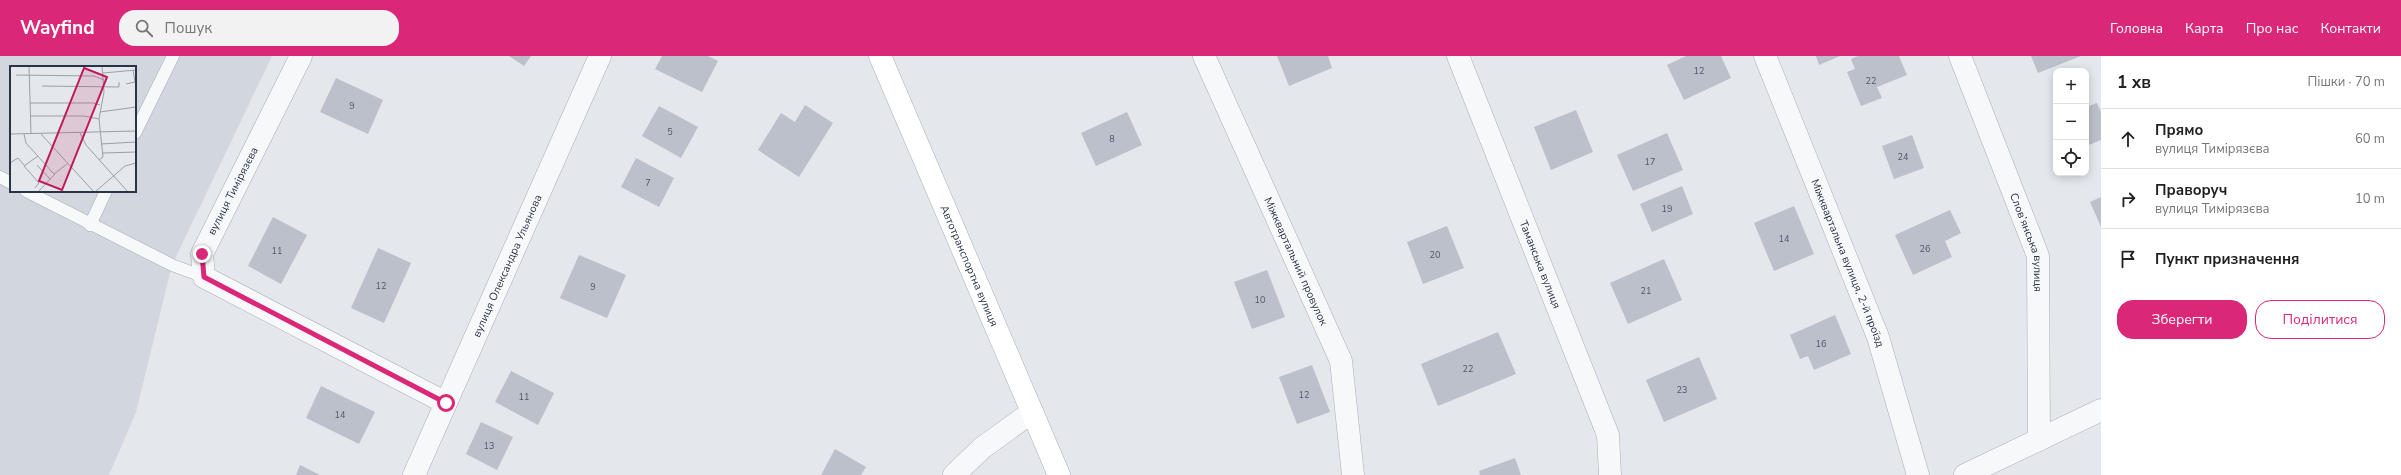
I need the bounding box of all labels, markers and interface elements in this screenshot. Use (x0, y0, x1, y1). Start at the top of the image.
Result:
search box (119, 10, 399, 46)
text: Wayfind (20, 15, 95, 41)
icon: search (133, 17, 155, 39)
text: Пошук (165, 18, 212, 38)
text: Головна (2110, 19, 2163, 38)
text: Карта (2185, 19, 2224, 38)
text: Про нас (2246, 19, 2298, 38)
text: Контакти (2320, 19, 2381, 38)
house number: 12 (1694, 65, 1704, 77)
inset map (10, 66, 136, 192)
map controls (2053, 68, 2089, 176)
button: + (2053, 68, 2089, 104)
text: 1 хв (2117, 71, 2151, 94)
text: Пішки · 70 m (2307, 73, 2385, 91)
house number: 22 (1866, 75, 1876, 87)
house number: 9 (349, 100, 355, 112)
button: − (2053, 104, 2089, 140)
text: Прямо (2155, 120, 2203, 140)
house number: 5 (667, 126, 673, 138)
icon: ahead (2117, 128, 2139, 150)
text: 60 m (2355, 130, 2385, 148)
house number: 8 (1109, 133, 1115, 145)
button: locate (2053, 140, 2089, 176)
text: вулиця Тимірязєва (2155, 140, 2270, 158)
street label: вулиця Тимірязєва (204, 144, 262, 238)
house number: 24 (1898, 151, 1909, 163)
house number: 17 (1645, 156, 1655, 168)
house number: 7 (645, 177, 651, 189)
street label: Міжквартальна вулиця, 2-й проїзд (1808, 177, 1888, 349)
text: Праворуч (2155, 180, 2227, 200)
icon: right (2117, 188, 2139, 210)
text: 10 m (2355, 190, 2385, 208)
street label: Слов’янська вулиця (2007, 191, 2046, 292)
street label: вулиця Олександра Ульянова (469, 192, 545, 339)
street label: Міжквартальний провулок (1261, 195, 1332, 328)
text: вулиця Тимірязєва (2155, 200, 2270, 218)
street label: Автотранспортна вулиця (937, 203, 1002, 329)
house number: 19 (1662, 203, 1672, 215)
street label: Таманська вулиця (1516, 218, 1565, 311)
house number: 14 (1779, 233, 1790, 245)
house number: 26 (1920, 243, 1930, 255)
route end (193, 245, 211, 263)
house number: 11 (272, 245, 282, 257)
icon: arrive (2117, 248, 2139, 270)
house number: 20 (1430, 249, 1440, 261)
text: Пункт призначення (2155, 249, 2300, 269)
house number: 12 (376, 280, 386, 292)
house number: 9 (590, 281, 596, 293)
house number: 21 (1641, 285, 1651, 297)
house number: 10 (1255, 294, 1265, 306)
button: Зберегти (2117, 300, 2247, 339)
button: Поділитися (2255, 300, 2385, 339)
house number: 16 (1816, 338, 1826, 350)
house number: 22 (1463, 363, 1473, 375)
house number: 23 (1677, 384, 1687, 396)
house number: 12 (1299, 389, 1309, 401)
house number: 11 (519, 391, 529, 403)
route start (437, 394, 455, 412)
house number: 14 (335, 409, 346, 421)
house number: 13 (484, 440, 494, 452)

